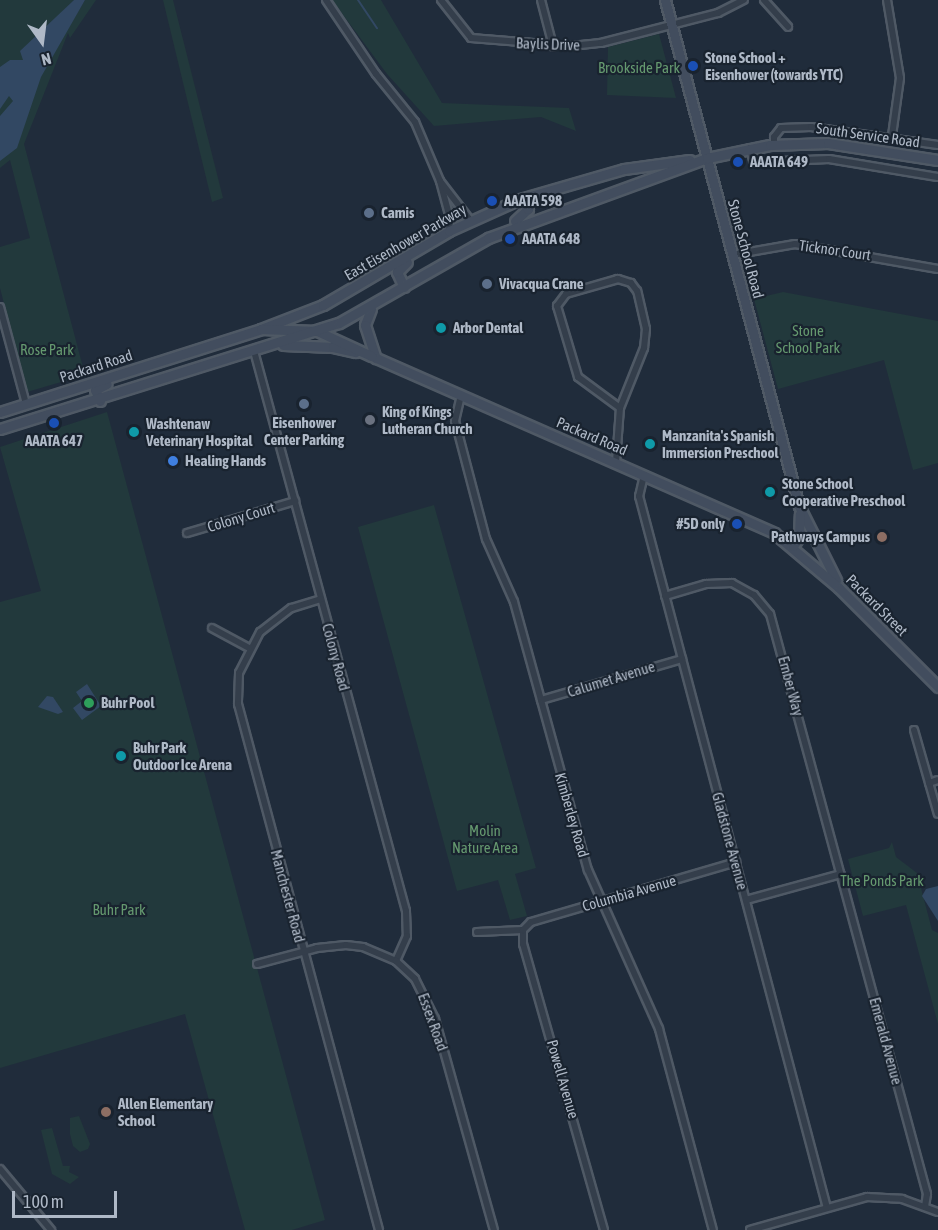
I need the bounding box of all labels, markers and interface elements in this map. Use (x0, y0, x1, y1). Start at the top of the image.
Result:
north arrow (12, 12, 72, 72)
street label: Baylis Drive (516, 34, 580, 54)
place label: Stone School + Eisenhower (towards YTC) (705, 48, 843, 83)
text: N (40, 50, 53, 69)
park label: Brookside Park (598, 59, 680, 77)
marker: Stone School + Eisenhower (towards YTC) (686, 59, 700, 73)
street label: South Service Road (815, 119, 921, 151)
place label: AAATA 649 (750, 153, 808, 171)
marker: AAATA 649 (731, 155, 745, 169)
place label: AAATA 598 (504, 192, 562, 210)
marker: AAATA 598 (485, 194, 499, 208)
street label: Stone School Road (724, 198, 768, 300)
street label: East Eisenhower Parkway (341, 200, 469, 284)
place label: Camis (381, 204, 414, 222)
marker: Camis (362, 206, 376, 220)
place label: AAATA 648 (522, 230, 580, 248)
marker: AAATA 648 (503, 232, 517, 246)
street label: Ticknor Court (798, 236, 872, 264)
place label: Vivacqua Crane (499, 275, 584, 293)
marker: Vivacqua Crane (480, 277, 494, 291)
place label: Arbor Dental (453, 319, 523, 337)
marker: Arbor Dental (434, 321, 448, 335)
park label: Stone School Park (776, 321, 840, 356)
park label: Rose Park (20, 341, 74, 359)
street label: Packard Road (57, 346, 135, 386)
marker: Eisenhower Center Parking (297, 397, 311, 411)
place label: King of Kings Lutheran Church (382, 402, 472, 437)
place label: Eisenhower Center Parking (264, 413, 344, 448)
marker: King of Kings Lutheran Church (363, 413, 377, 427)
street label: Packard Road (554, 413, 630, 459)
place label: Washtenaw Veterinary Hospital (146, 414, 252, 449)
marker: AAATA 647 (47, 416, 61, 430)
marker: Washtenaw Veterinary Hospital (127, 425, 141, 439)
place label: Manzanita's Spanish Immersion Preschool (662, 426, 779, 461)
place label: AAATA 647 (25, 432, 83, 450)
marker: Manzanita's Spanish Immersion Preschool (643, 437, 657, 451)
place label: Healing Hands (185, 452, 266, 470)
marker: Healing Hands (166, 454, 180, 468)
place label: Stone School Cooperative Preschool (782, 474, 905, 509)
marker: Stone School Cooperative Preschool (763, 485, 777, 499)
street label: Colony Court (205, 498, 277, 536)
place label: #5D only (677, 515, 725, 533)
marker: #5D only (730, 517, 744, 531)
place label: Pathways Campus (771, 528, 870, 546)
marker: Pathways Campus (875, 530, 889, 544)
street label: Packard Street (842, 570, 912, 640)
street label: Colony Road (318, 621, 354, 693)
street label: Ember Way (774, 654, 808, 718)
street label: Calumet Avenue (565, 657, 657, 701)
place label: Buhr Pool (101, 694, 154, 712)
marker: Buhr Pool (82, 696, 96, 710)
place label: Buhr Park Outdoor Ice Arena (133, 738, 232, 773)
marker: Buhr Park Outdoor Ice Arena (114, 749, 128, 763)
street label: Kimberley Road (551, 771, 593, 859)
street label: Gladstone Avenue (708, 790, 752, 892)
park label: Molin Nature Area (452, 821, 518, 856)
street label: Manchester Road (267, 848, 309, 944)
street label: Columbia Avenue (580, 871, 678, 915)
park label: The Ponds Park (840, 872, 924, 890)
park label: Buhr Park (92, 901, 146, 919)
street label: Essex Road (414, 991, 452, 1053)
street label: Emerald Avenue (866, 995, 906, 1087)
street label: Powell Avenue (543, 1037, 583, 1121)
place label: Allen Elementary School (118, 1094, 213, 1129)
marker: Allen Elementary School (99, 1105, 113, 1119)
scale bar (15, 1179, 120, 1217)
text: 100 m (23, 1191, 64, 1212)

